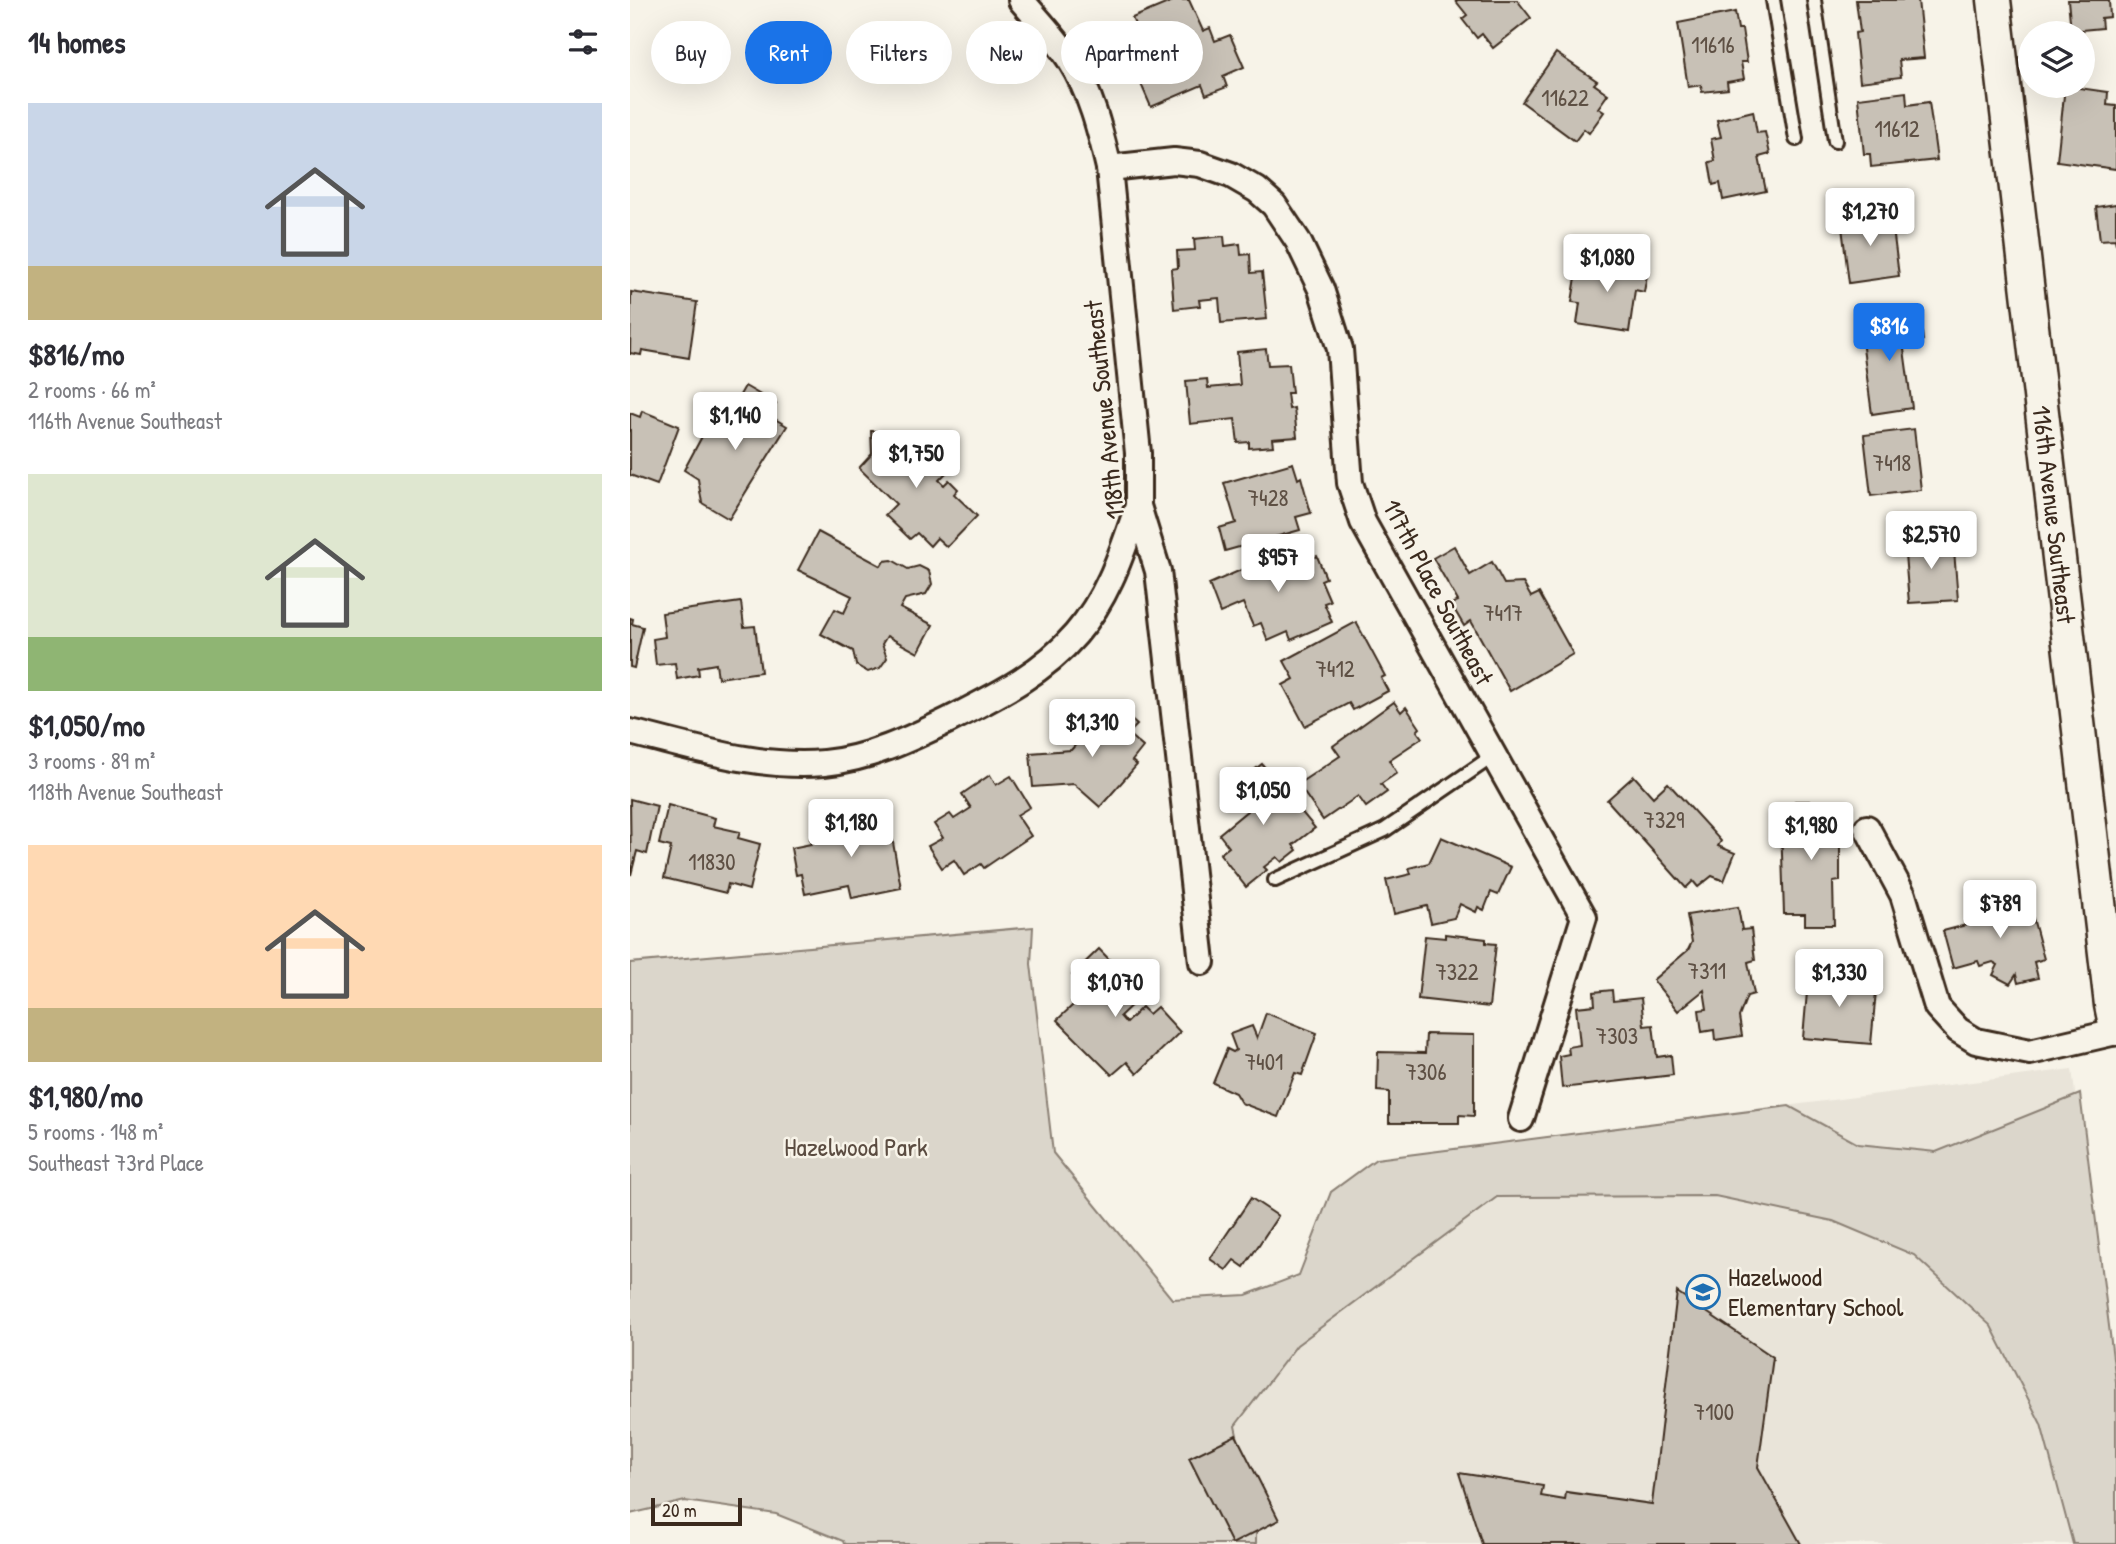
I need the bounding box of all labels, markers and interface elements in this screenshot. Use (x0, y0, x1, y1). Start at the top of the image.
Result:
chip: Buy (651, 21, 731, 84)
chip: Rent (745, 21, 832, 84)
chip: Filters (846, 21, 952, 84)
chip: New (966, 21, 1047, 84)
chip: Apartment (1061, 21, 1203, 84)
map controls (2018, 21, 2095, 98)
button: layers (2018, 21, 2095, 98)
text: 14 homes (28, 22, 126, 62)
icon: filters (564, 23, 602, 61)
house number: 11616 (1691, 29, 1735, 60)
house number: 11622 (1541, 82, 1589, 113)
house number: 11612 (1875, 113, 1920, 144)
icon: home (252, 149, 378, 275)
pin: $1,270 (1813, 188, 1927, 248)
text: $1,270 (1841, 195, 1899, 226)
pin: $1,080 (1550, 234, 1664, 294)
text: $1,080 (1579, 241, 1635, 272)
street label: 118th Avenue Southeast (1074, 298, 1132, 521)
pin: $816 (1848, 304, 1930, 363)
text: $816 (1869, 310, 1909, 341)
text: $816/mo (28, 334, 124, 374)
text: 2 rooms · 66 m² (28, 374, 156, 405)
pin: $1,140 (678, 392, 792, 452)
text: $1,140 (709, 399, 761, 430)
street label: 116th Avenue Southeast (2024, 403, 2085, 626)
text: 116th Avenue Southeast (28, 405, 222, 436)
pin: $1,750 (859, 430, 973, 490)
text: $1,750 (888, 437, 944, 468)
house number: 7418 (1873, 447, 1911, 478)
house number: 7428 (1248, 482, 1288, 513)
street label: 117th Place Southeast (1375, 493, 1503, 692)
pin: $2,570 (1874, 512, 1988, 571)
text: $2,570 (1902, 518, 1960, 549)
icon: home (252, 520, 378, 646)
pin: $957 (1237, 534, 1319, 594)
text: $957 (1257, 541, 1299, 572)
house number: 7417 (1483, 597, 1523, 628)
house number: 7412 (1315, 653, 1355, 684)
pin: $1,310 (1035, 700, 1149, 759)
text: $1,050/mo (28, 705, 145, 745)
text: $1,310 (1065, 706, 1119, 737)
text: 3 rooms · 89 m² (28, 745, 155, 776)
pin: $1,050 (1206, 768, 1320, 827)
text: $1,050 (1236, 774, 1291, 805)
text: 118th Avenue Southeast (28, 776, 223, 807)
pin: $1,180 (794, 800, 908, 859)
pin: $1,980 (1754, 802, 1868, 862)
house number: 7329 (1644, 804, 1684, 835)
text: $1,180 (824, 806, 878, 837)
text: $1,980 (1784, 809, 1838, 840)
house number: 11830 (688, 846, 736, 877)
pin: $789 (1959, 880, 2041, 940)
text: $789 (1979, 887, 2021, 918)
icon: home (252, 891, 378, 1017)
pin: $1,330 (1782, 950, 1896, 1009)
house number: 7311 (1688, 955, 1726, 986)
house number: 7322 (1435, 956, 1479, 987)
text: $1,330 (1811, 956, 1867, 987)
pin: $1,070 (1058, 960, 1172, 1019)
text: $1,070 (1087, 966, 1143, 997)
house number: 7303 (1596, 1020, 1638, 1051)
house number: 7401 (1245, 1046, 1283, 1077)
house number: 7306 (1405, 1056, 1447, 1087)
text: $1,980/mo (28, 1076, 143, 1116)
text: 5 rooms · 148 m² (28, 1116, 163, 1147)
park label: Hazelwood Park (784, 1129, 928, 1164)
text: Southeast 73rd Place (28, 1147, 204, 1178)
place label: Hazelwood Elementary School (1728, 1259, 1904, 1324)
school or university icon: Hazelwood Elementary School (1684, 1273, 1722, 1311)
house number: 7100 (1694, 1396, 1734, 1427)
scale bar (651, 1495, 742, 1527)
text: 20 m (662, 1497, 697, 1523)

